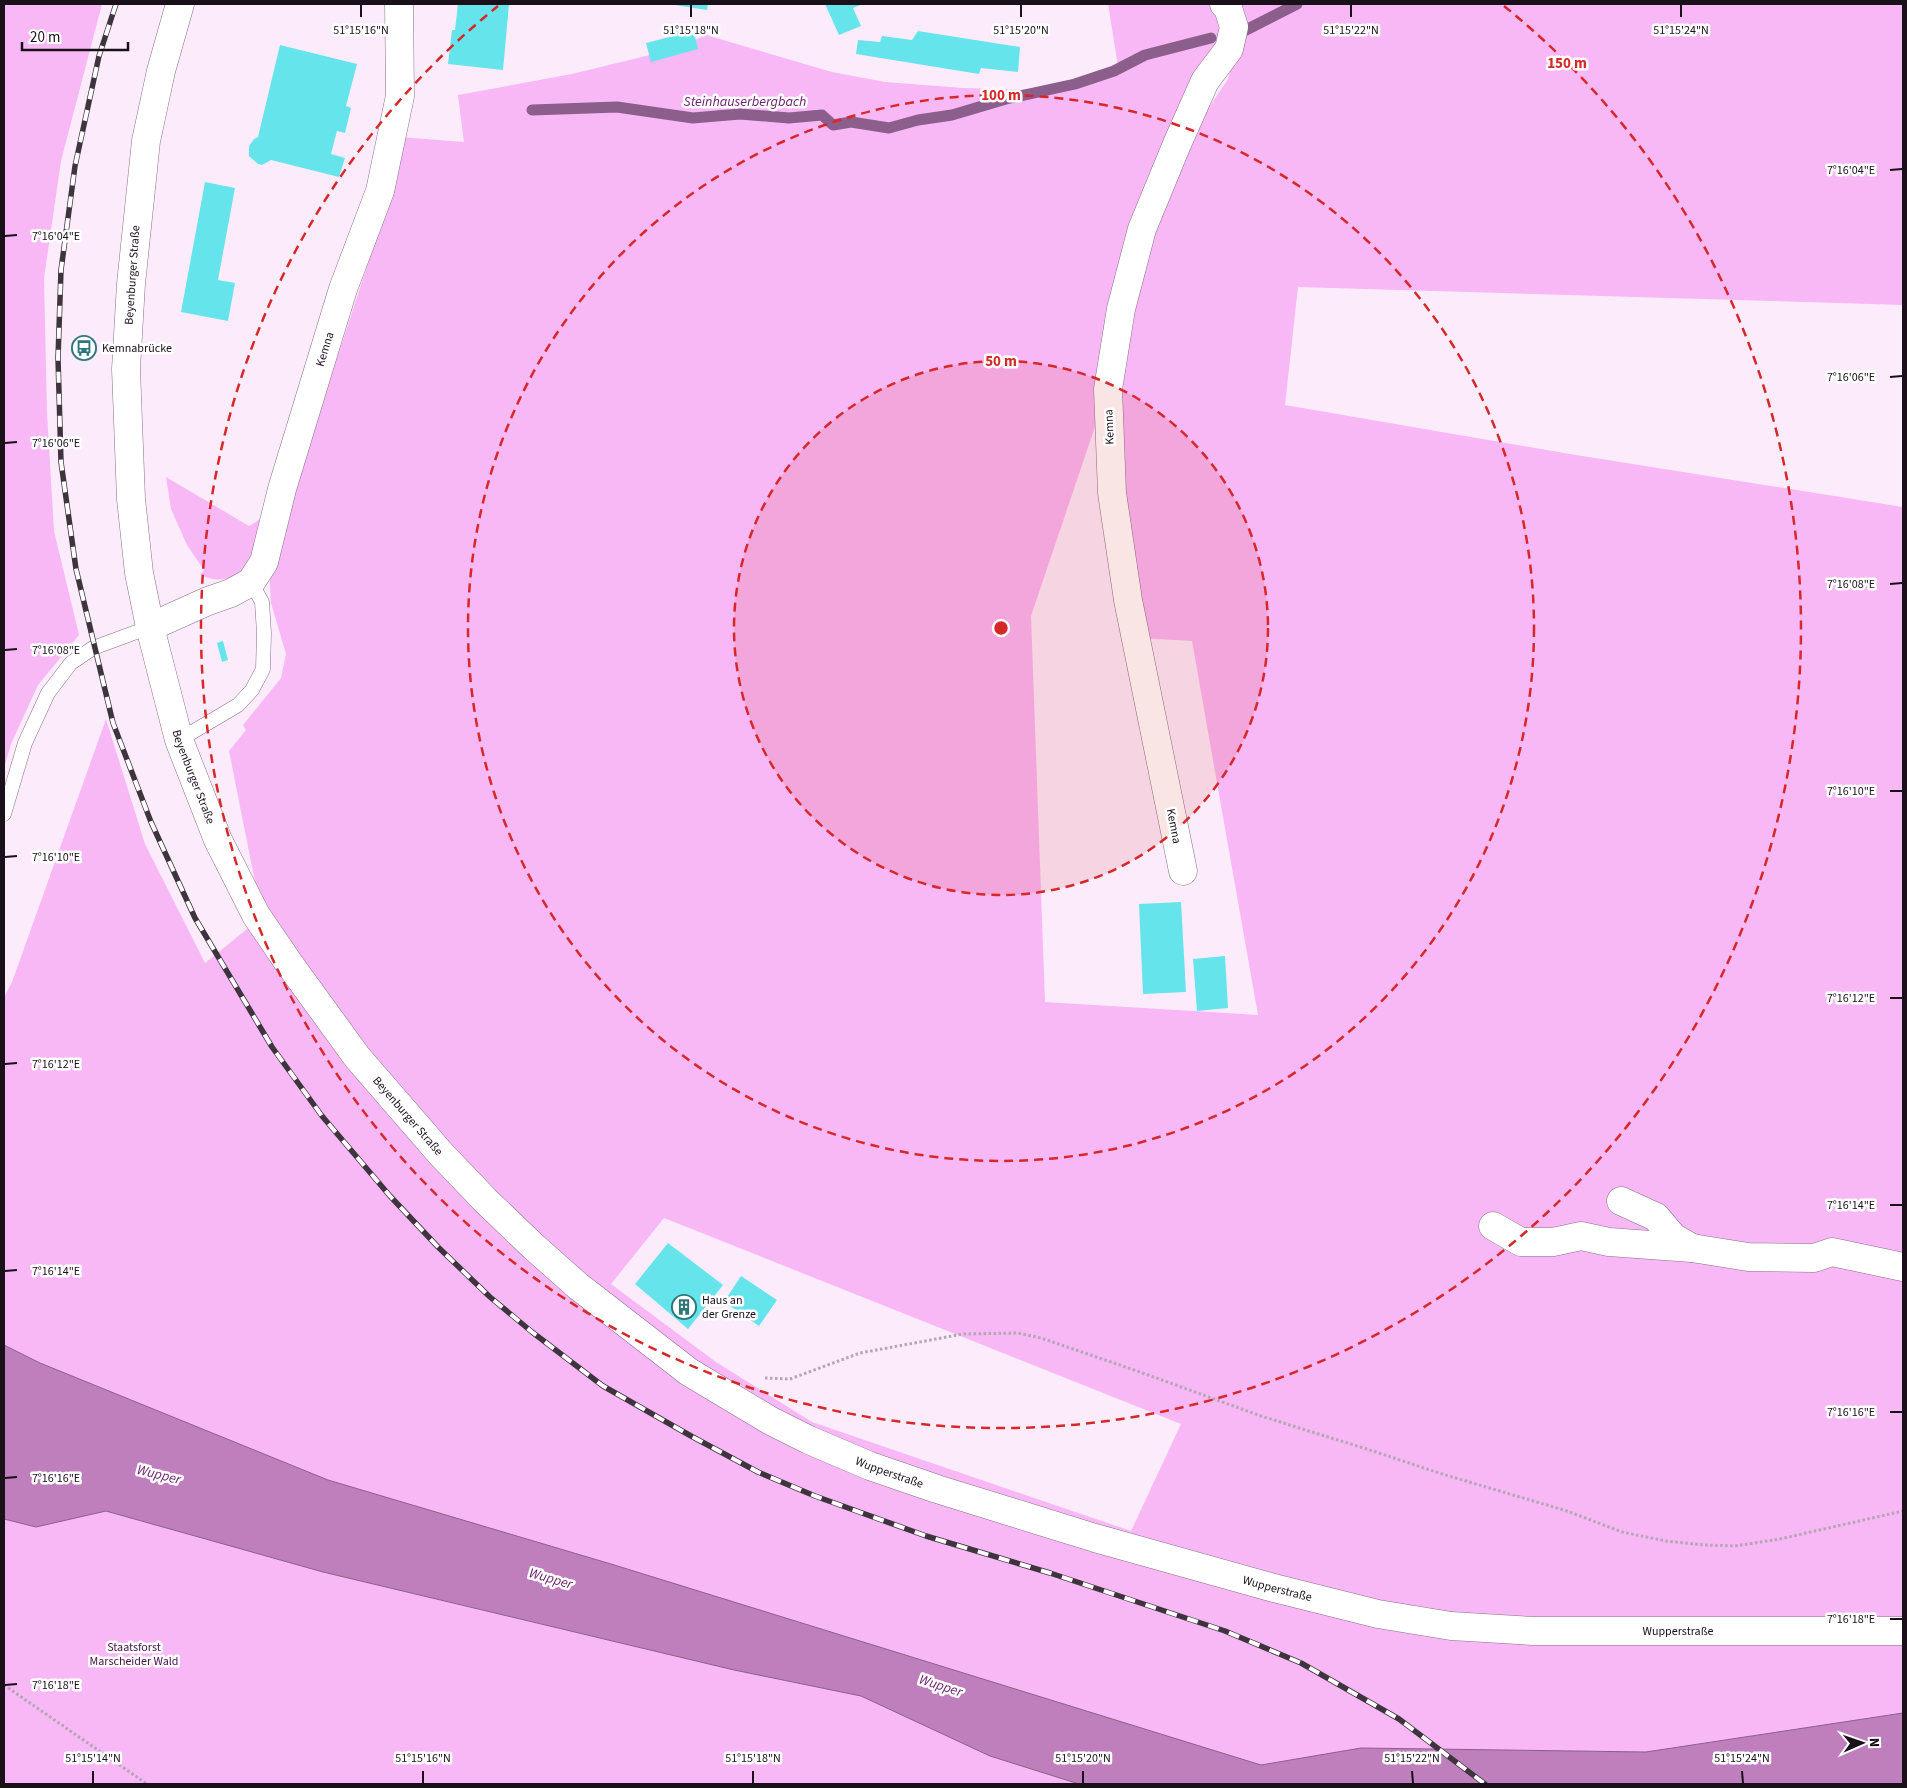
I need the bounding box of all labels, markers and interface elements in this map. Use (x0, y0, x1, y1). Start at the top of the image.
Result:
scale bar (22, 20, 129, 52)
text: 51°15'16"N (333, 22, 389, 39)
text: 51°15'18"N (663, 22, 719, 39)
text: 51°15'20"N (993, 22, 1049, 39)
text: 51°15'22"N (1323, 22, 1379, 39)
text: 51°15'24"N (1653, 22, 1709, 39)
text: 20 m (30, 27, 60, 48)
text: 150 m (1547, 53, 1587, 74)
text: 100 m (981, 85, 1021, 106)
water label: Steinhauserbergbach (684, 92, 806, 112)
text: 7°16'04"E (1827, 162, 1875, 179)
street label: Beyenburger Straße (121, 225, 144, 325)
text: 7°16'04"E (32, 228, 80, 245)
street label: Kemna (312, 330, 338, 369)
bus stop icon: Kemnabrücke (71, 335, 97, 361)
place label: Kemnabrücke (102, 340, 172, 357)
text: 50 m (985, 351, 1017, 372)
text: 7°16'06"E (1827, 369, 1875, 386)
street label: Kemna (1100, 409, 1119, 445)
text: 7°16'06"E (32, 435, 80, 452)
text: 7°16'08"E (1827, 576, 1875, 593)
centre of rings (992, 619, 1010, 637)
text: 7°16'08"E (32, 642, 80, 659)
street label: Beyenburger Straße (168, 728, 219, 827)
text: 7°16'10"E (1827, 783, 1875, 800)
street label: Kemna (1162, 807, 1185, 845)
text: 7°16'10"E (32, 849, 80, 866)
text: 7°16'12"E (1827, 990, 1875, 1007)
text: 7°16'12"E (32, 1056, 80, 1073)
street label: Beyenburger Straße (368, 1073, 447, 1160)
text: 7°16'14"E (1827, 1197, 1875, 1214)
text: 7°16'14"E (32, 1263, 80, 1280)
place label: Haus an der Grenze (702, 1292, 756, 1323)
building icon: Haus an der Grenze (671, 1294, 697, 1320)
text: 7°16'16"E (1827, 1404, 1875, 1421)
street label: Wupperstraße (853, 1453, 926, 1493)
water label: Wupper (135, 1460, 184, 1490)
text: 7°16'16"E (32, 1470, 80, 1487)
water label: Wupper (527, 1563, 576, 1595)
street label: Wupperstraße (1241, 1572, 1314, 1606)
text: 7°16'18"E (1827, 1611, 1875, 1628)
street label: Wupperstraße (1642, 1623, 1714, 1640)
park label: Staatsforst Marscheider Wald (89, 1639, 179, 1670)
water label: Wupper (916, 1670, 966, 1703)
text: 7°16'18"E (32, 1677, 80, 1694)
north arrow (1837, 1718, 1887, 1768)
text: N (1864, 1738, 1884, 1748)
text: 51°15'14"N (65, 1750, 121, 1767)
text: 51°15'16"N (395, 1750, 451, 1767)
text: 51°15'18"N (725, 1750, 781, 1767)
text: 51°15'20"N (1055, 1750, 1111, 1767)
text: 51°15'22"N (1384, 1750, 1440, 1767)
text: 51°15'24"N (1714, 1750, 1770, 1767)

